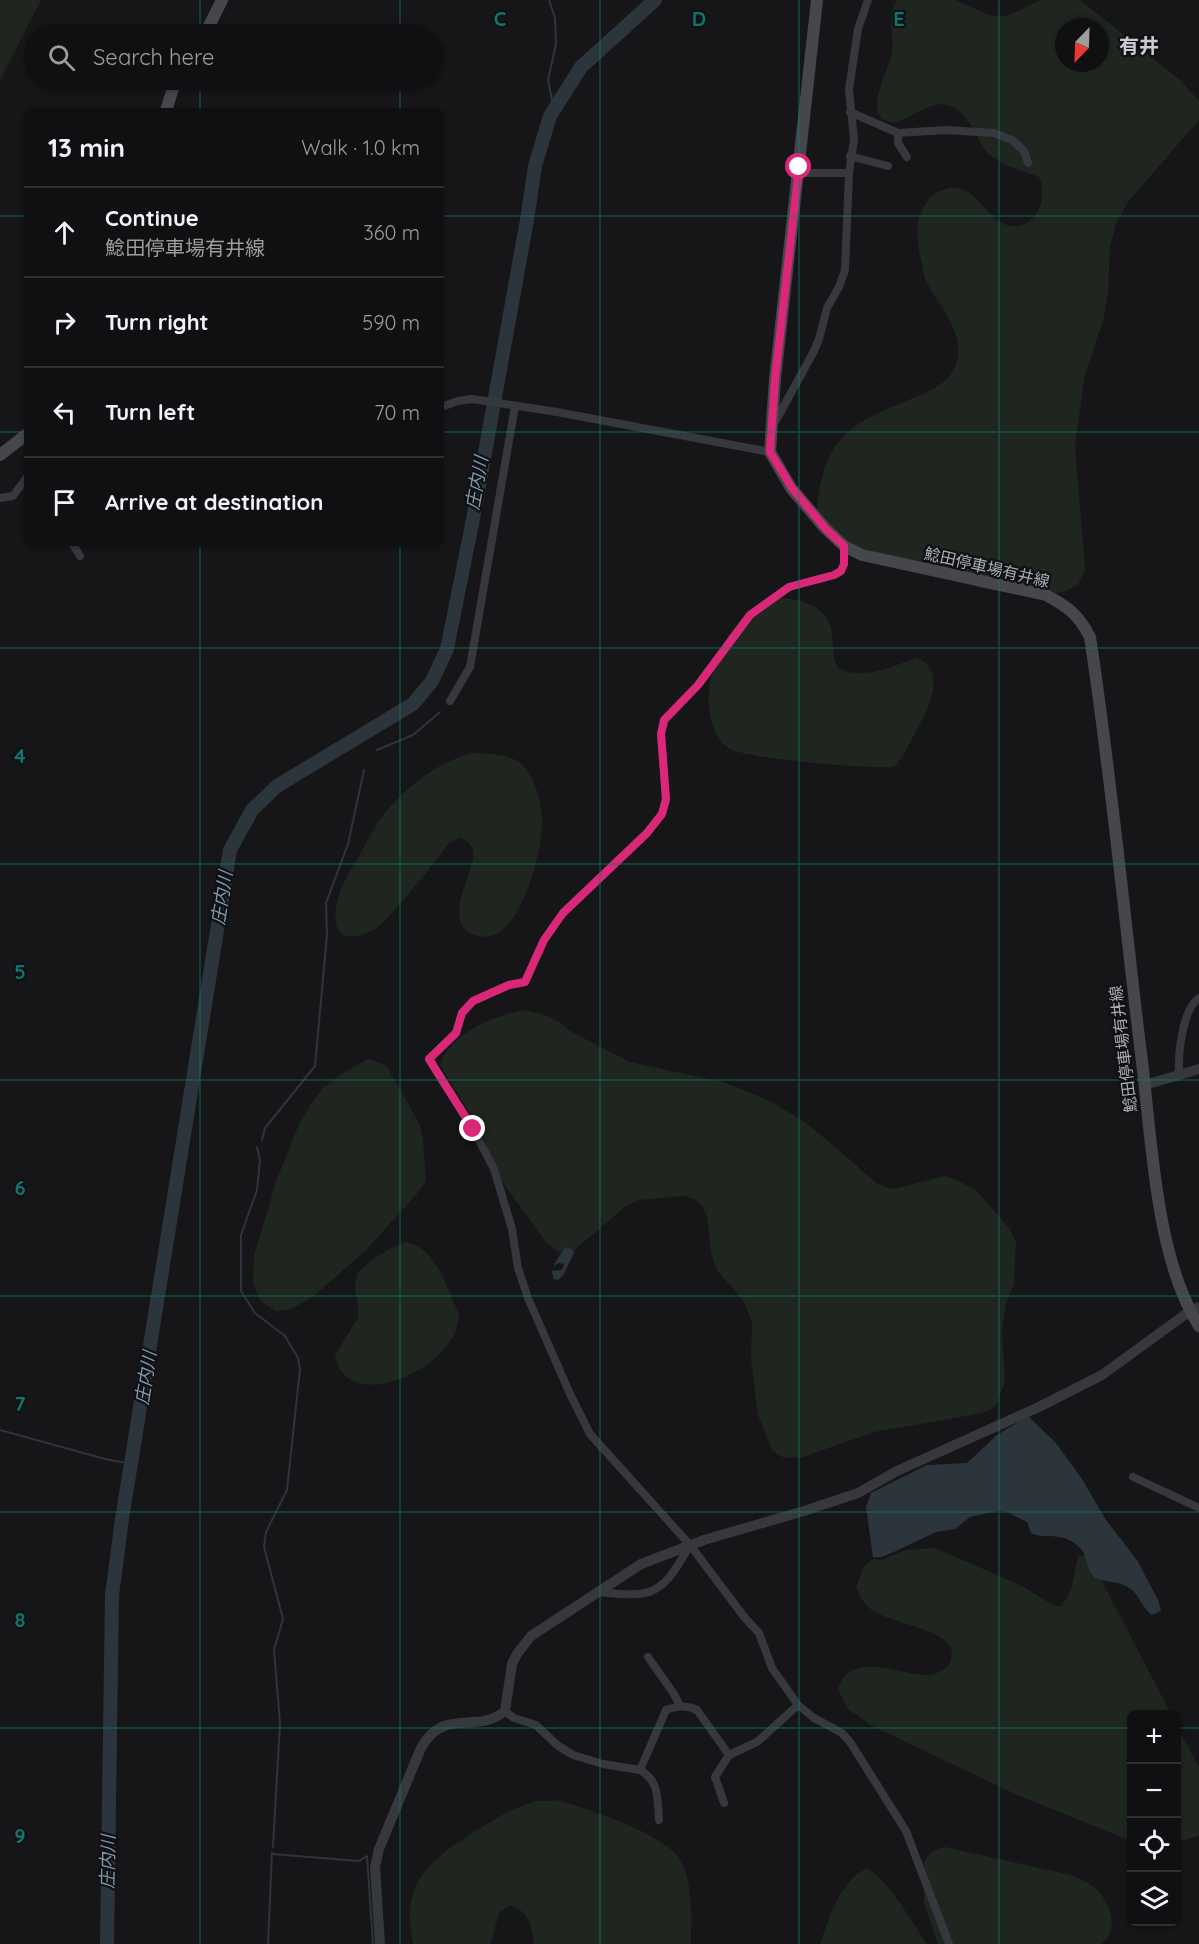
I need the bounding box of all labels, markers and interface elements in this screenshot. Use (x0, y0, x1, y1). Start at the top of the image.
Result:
text: C (494, 6, 507, 31)
text: D (692, 6, 706, 31)
text: E (893, 6, 905, 31)
north arrow (1055, 18, 1109, 72)
search box (24, 24, 444, 90)
district label: 有井 (1119, 33, 1159, 58)
icon: search (45, 41, 78, 74)
text: Search here (93, 43, 214, 71)
text: 13 min (48, 131, 125, 164)
text: Walk · 1.0 km (301, 135, 420, 160)
route start (785, 153, 811, 179)
text: Continue (105, 204, 199, 232)
icon: ahead (48, 216, 81, 249)
text: 360 m (363, 220, 420, 245)
text: 鯰田停車場有井線 (105, 235, 265, 260)
icon: right (48, 306, 81, 339)
text: Turn right (105, 308, 209, 336)
text: 590 m (362, 310, 420, 335)
icon: left (48, 396, 81, 429)
text: Turn left (105, 398, 195, 426)
text: 70 m (374, 400, 420, 425)
water label: 庄内川 (460, 452, 493, 511)
icon: arrive (48, 486, 81, 519)
text: Arrive at destination (105, 488, 323, 516)
street label: 鯰田停車場有井線 (922, 543, 1052, 591)
text: 4 (14, 743, 26, 768)
water label: 庄内川 (206, 867, 237, 926)
text: 5 (14, 959, 26, 984)
street label: 鯰田停車場有井線 (1105, 984, 1141, 1114)
route end (459, 1115, 485, 1141)
text: 6 (14, 1175, 26, 1200)
water label: 庄内川 (130, 1347, 161, 1406)
text: 7 (15, 1391, 26, 1416)
text: 8 (15, 1607, 26, 1632)
map controls (1127, 1710, 1181, 1926)
button: + (1127, 1710, 1181, 1764)
button: − (1127, 1764, 1181, 1818)
button: locate (1127, 1818, 1181, 1872)
text: 9 (14, 1823, 26, 1848)
water label: 庄内川 (96, 1833, 120, 1889)
button: layers (1127, 1872, 1181, 1926)

